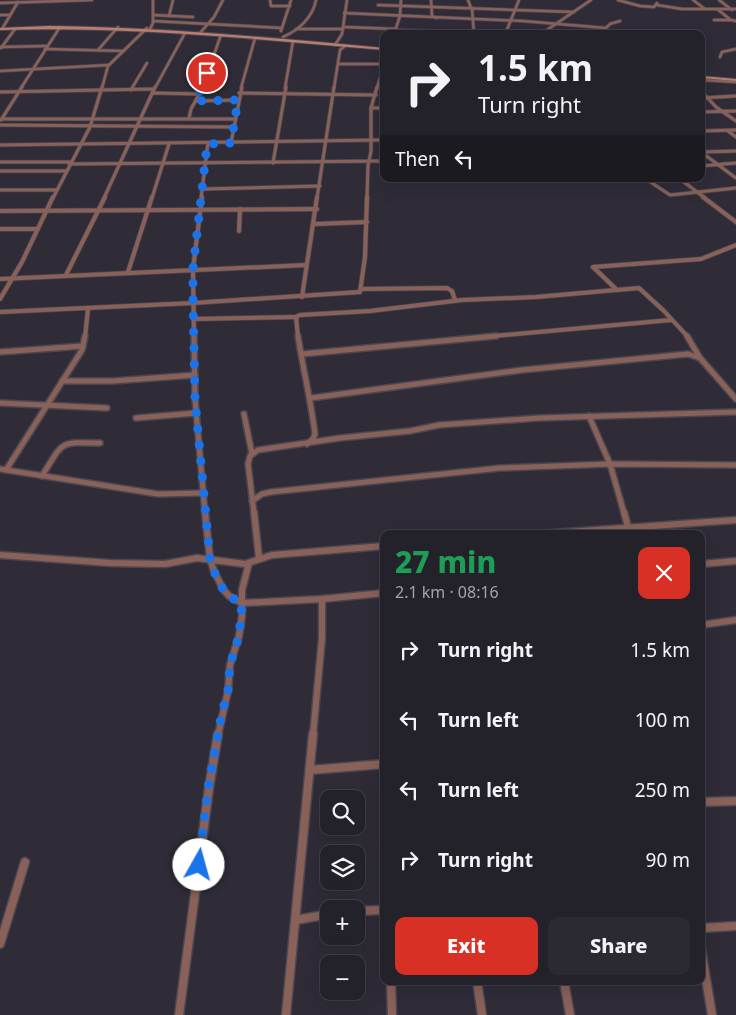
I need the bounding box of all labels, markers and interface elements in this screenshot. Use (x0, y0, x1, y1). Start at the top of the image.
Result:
text: 1.5 km (478, 44, 593, 91)
icon: right (395, 50, 460, 115)
pin (186, 52, 228, 94)
icon: arrive (193, 59, 221, 87)
text: Turn right (478, 89, 581, 119)
icon: left (450, 145, 478, 173)
text: Then (395, 146, 440, 172)
text: 27 min (395, 541, 496, 582)
button: close (638, 547, 690, 599)
text: 2.1 km · 08:16 (395, 581, 499, 603)
icon: right (395, 636, 423, 664)
text: Turn right (438, 637, 533, 663)
text: 1.5 km (630, 637, 690, 663)
icon: left (395, 706, 423, 734)
text: Turn left (438, 707, 519, 733)
text: 100 m (635, 707, 690, 733)
icon: left (395, 776, 423, 804)
text: Turn left (438, 777, 519, 803)
text: 250 m (635, 777, 690, 803)
map controls (320, 790, 365, 1000)
button: search (320, 790, 365, 835)
position arrow (172, 838, 224, 890)
button: layers (320, 845, 365, 890)
icon: right (395, 846, 423, 874)
text: Turn right (438, 847, 533, 873)
text: 90 m (646, 847, 690, 873)
button: + (320, 900, 365, 945)
button: Exit (395, 917, 538, 975)
button: Share (548, 917, 690, 975)
button: − (320, 955, 365, 1000)

